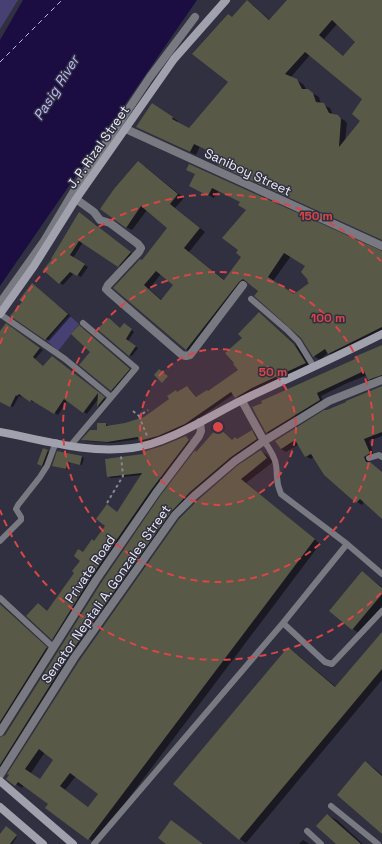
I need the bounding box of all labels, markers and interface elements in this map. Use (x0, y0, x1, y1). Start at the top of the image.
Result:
water label: Pasig River (29, 51, 84, 124)
street label: J. P. Rizal Street (63, 102, 133, 192)
street label: Saniboy Street (202, 144, 294, 200)
text: 150 m (299, 208, 333, 224)
text: 100 m (311, 310, 345, 326)
text: 50 m (259, 364, 287, 380)
centre of rings (211, 420, 225, 434)
street label: Senator Neptali A. Gonzales Street (38, 501, 174, 687)
street label: Private Road (61, 532, 119, 606)

